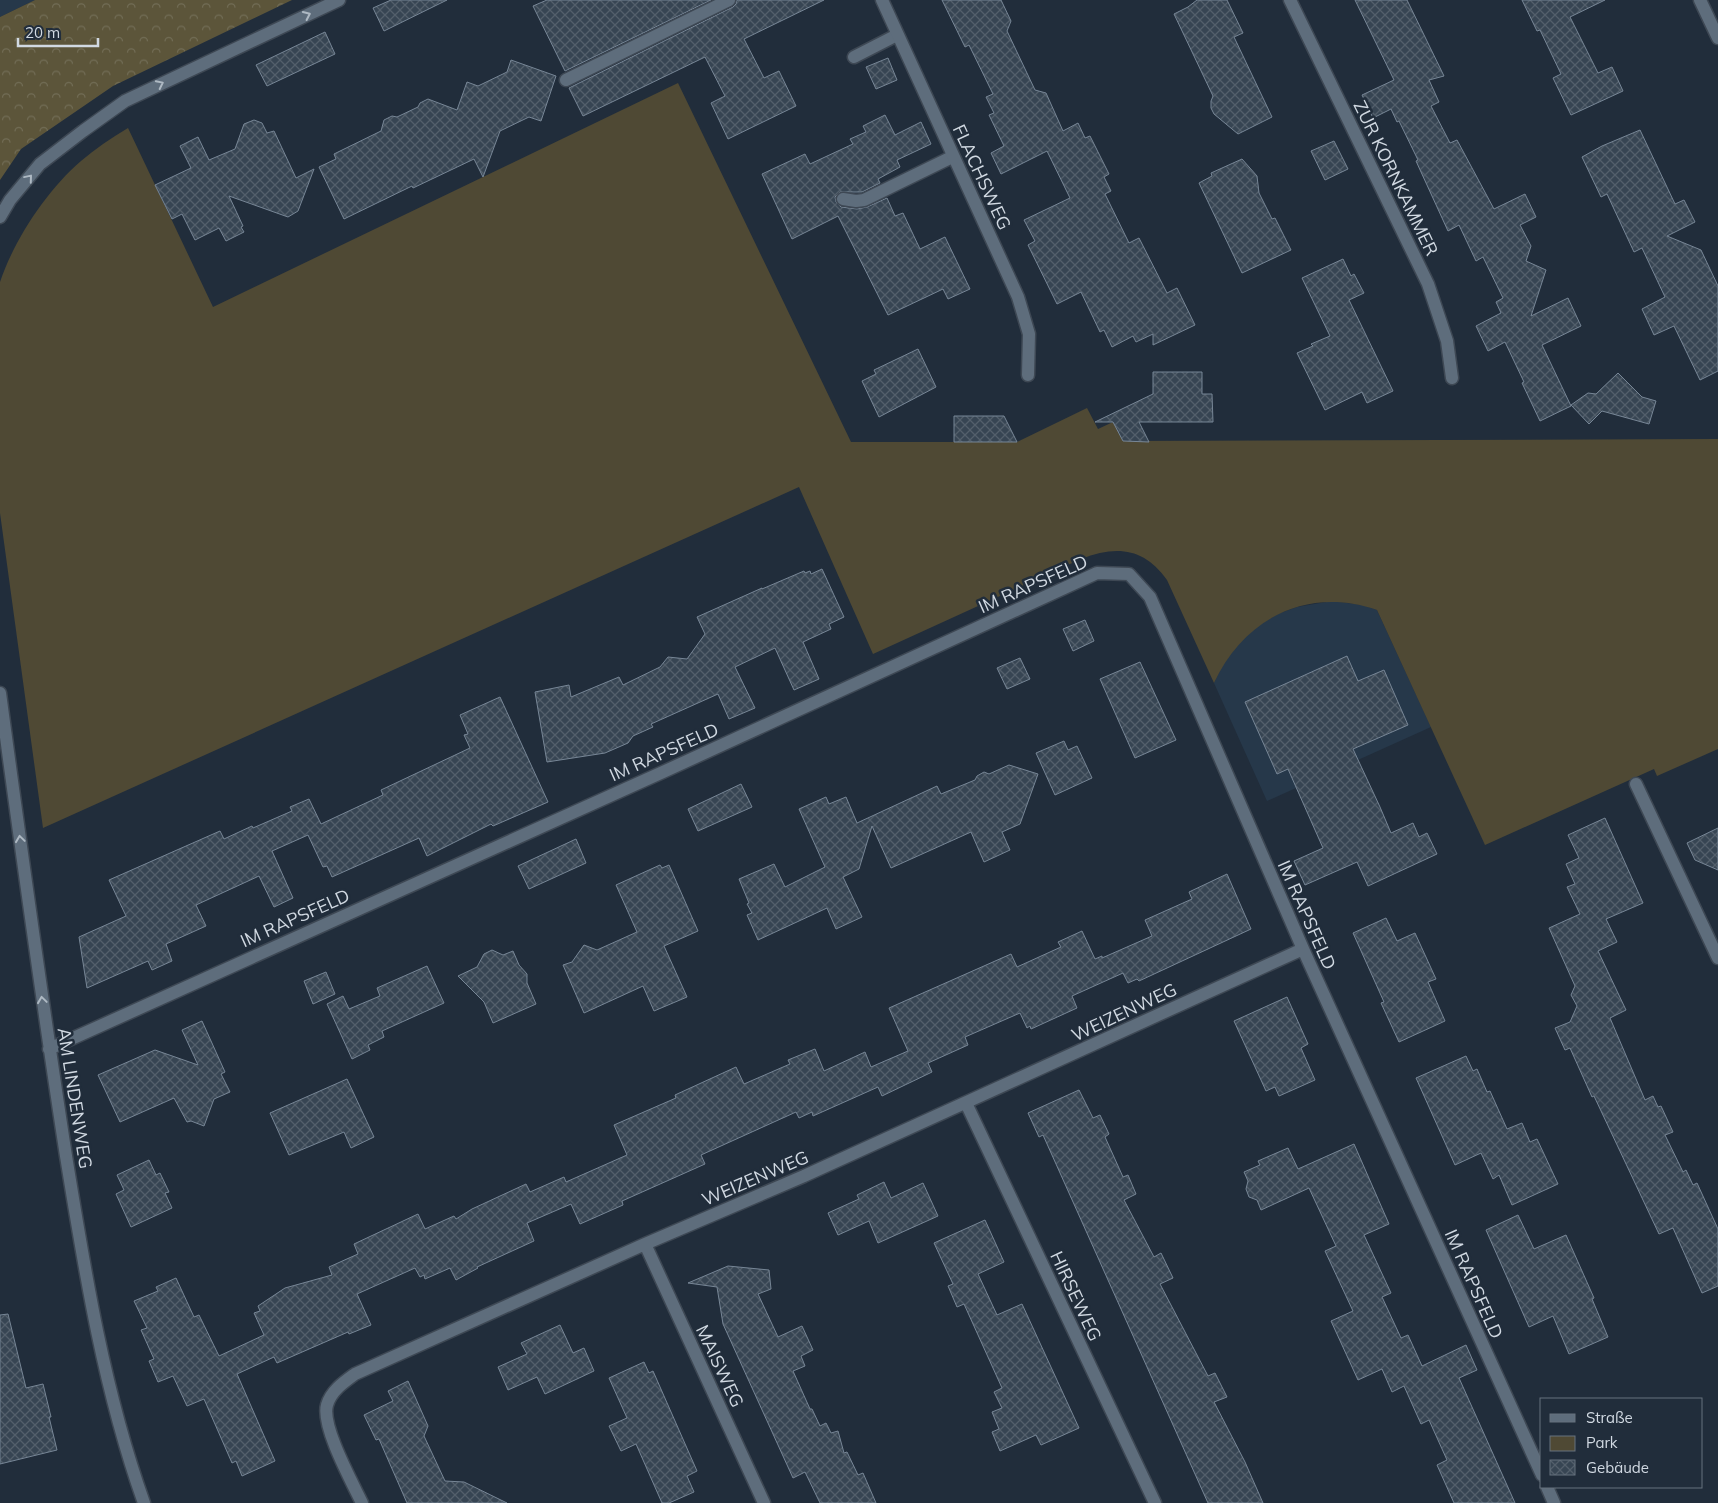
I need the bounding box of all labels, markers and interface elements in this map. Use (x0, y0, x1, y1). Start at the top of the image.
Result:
one-way arrow (302, 10, 311, 21)
scale bar (18, 15, 98, 47)
text: 20 m (25, 23, 60, 42)
one-way arrow (155, 80, 164, 91)
street label: ZUR KORNKAMMER (1348, 97, 1444, 259)
street label: FLACHSWEG (948, 121, 1016, 233)
one-way arrow (23, 175, 31, 184)
street label: IM RAPSFELD (975, 550, 1091, 618)
street label: IM RAPSFELD (606, 718, 722, 786)
one-way arrow (15, 835, 26, 843)
street label: IM RAPSFELD (1273, 857, 1341, 973)
street label: IM RAPSFELD (237, 884, 353, 952)
street label: WEIZENWEG (1068, 978, 1180, 1046)
one-way arrow (38, 996, 48, 1005)
street label: AM LINDENWEG (52, 1026, 98, 1170)
street label: WEIZENWEG (698, 1145, 812, 1211)
street label: IM RAPSFELD (1440, 1226, 1508, 1342)
street label: HIRSEWEG (1045, 1248, 1107, 1344)
street label: MAISWEG (691, 1321, 749, 1411)
legend (1540, 1398, 1703, 1488)
text: Straße (1586, 1408, 1633, 1427)
text: Park (1586, 1433, 1618, 1452)
text: Gebäude (1586, 1458, 1649, 1477)

